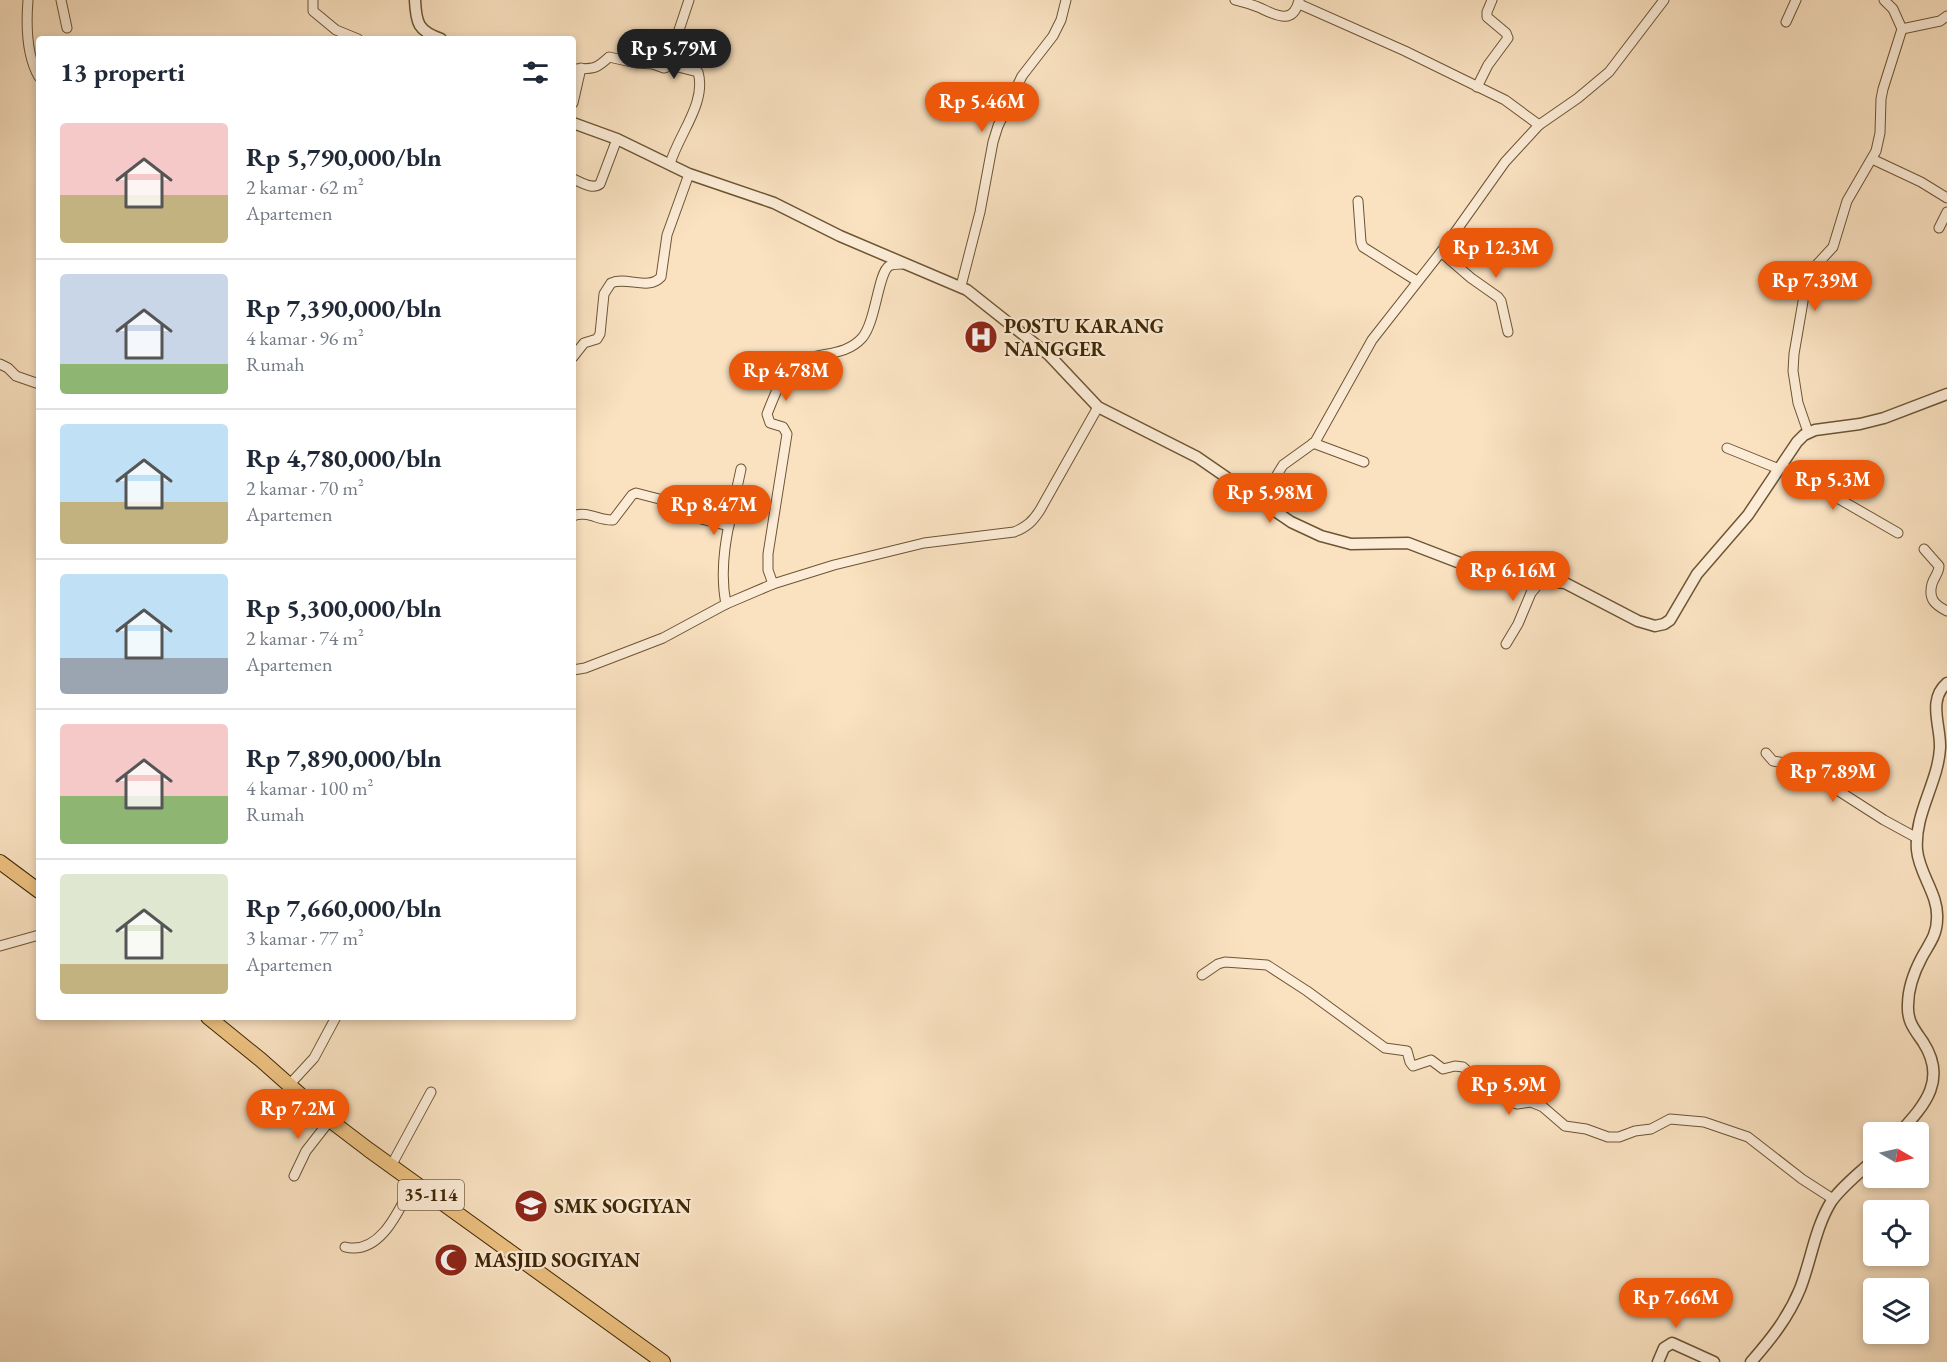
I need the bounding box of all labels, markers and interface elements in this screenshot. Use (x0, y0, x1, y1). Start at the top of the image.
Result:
pin: Rp 5.79M (612, 29, 736, 80)
text: Rp 5.79M (631, 35, 717, 61)
text: 13 properti (60, 55, 185, 89)
icon: filters (519, 56, 552, 89)
pin: Rp 5.46M (920, 82, 1044, 133)
text: Rp 5.46M (939, 88, 1025, 114)
text: Rp 5,790,000/bln (246, 140, 442, 174)
icon: home (108, 147, 180, 219)
text: 2 kamar · 62 m² (246, 174, 364, 200)
text: Apartemen (246, 200, 332, 226)
pin: Rp 12.3M (1434, 228, 1558, 279)
text: Rp 12.3M (1453, 234, 1539, 260)
pin: Rp 7.39M (1753, 261, 1877, 312)
text: Rp 7.39M (1772, 267, 1858, 293)
text: Rp 7,390,000/bln (246, 291, 442, 325)
icon: home (108, 298, 180, 370)
place label: POSTU KARANG NANGGER (1004, 313, 1164, 362)
hospital icon: POSTU KARANG NANGGER (963, 319, 999, 355)
text: 4 kamar · 96 m² (246, 325, 364, 351)
text: Rumah (246, 351, 305, 377)
pin: Rp 4.78M (724, 351, 848, 402)
text: Rp 4.78M (743, 357, 829, 383)
text: Rp 4,780,000/bln (246, 441, 442, 475)
icon: home (108, 448, 180, 520)
pin: Rp 5.3M (1778, 460, 1888, 511)
text: Rp 5.3M (1795, 466, 1871, 492)
pin: Rp 5.98M (1208, 473, 1332, 524)
text: 2 kamar · 70 m² (246, 475, 364, 501)
text: Rp 5.98M (1227, 479, 1313, 505)
pin: Rp 8.47M (652, 485, 776, 536)
text: Rp 8.47M (671, 491, 757, 517)
text: Apartemen (246, 501, 332, 527)
pin: Rp 6.16M (1451, 551, 1575, 602)
text: Rp 6.16M (1470, 557, 1556, 583)
text: Rp 5,300,000/bln (246, 591, 442, 625)
icon: home (108, 598, 180, 670)
text: 2 kamar · 74 m² (246, 625, 364, 651)
text: Apartemen (246, 651, 332, 677)
text: Rp 7,890,000/bln (246, 741, 442, 775)
icon: home (108, 748, 180, 820)
pin: Rp 7.89M (1771, 752, 1895, 803)
text: Rp 7.89M (1790, 758, 1876, 784)
text: 4 kamar · 100 m² (246, 775, 374, 801)
text: Rumah (246, 801, 305, 827)
text: Rp 7,660,000/bln (246, 891, 442, 925)
icon: home (108, 898, 180, 970)
text: 3 kamar · 77 m² (246, 925, 364, 951)
text: Apartemen (246, 951, 332, 977)
pin: Rp 5.9M (1454, 1065, 1564, 1116)
text: Rp 5.9M (1471, 1071, 1547, 1097)
pin: Rp 7.2M (243, 1089, 353, 1140)
text: Rp 7.2M (260, 1095, 336, 1121)
north arrow (1863, 1122, 1929, 1188)
map controls (1863, 1122, 1929, 1344)
road number: 35-114 (398, 1180, 464, 1210)
school or university icon: SMK SOGIYAN (513, 1188, 549, 1224)
place label: SMK SOGIYAN (554, 1193, 691, 1219)
button: locate (1863, 1200, 1929, 1266)
mosque icon: MASJID SOGIYAN (433, 1242, 469, 1278)
place label: MASJID SOGIYAN (474, 1247, 640, 1273)
pin: Rp 7.66M (1614, 1278, 1738, 1329)
button: layers (1863, 1278, 1929, 1344)
text: Rp 7.66M (1633, 1284, 1719, 1310)

